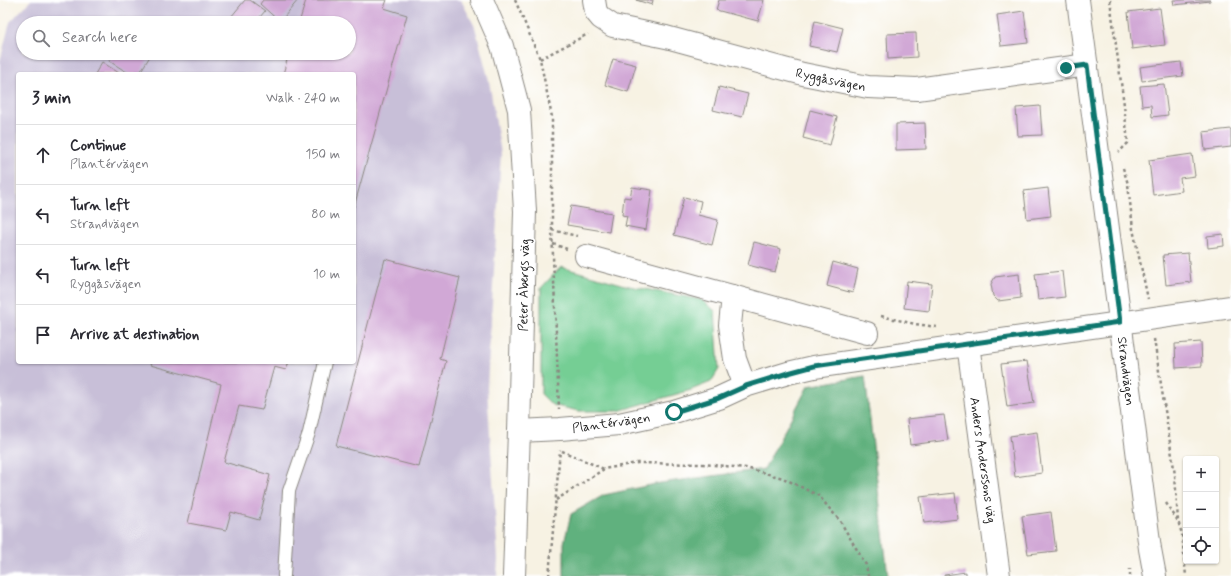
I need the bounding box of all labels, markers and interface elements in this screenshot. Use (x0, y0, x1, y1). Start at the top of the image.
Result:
search box (16, 16, 356, 60)
icon: search (30, 27, 52, 49)
text: Search here (62, 28, 138, 48)
route end (1057, 59, 1075, 77)
street label: Ryggåsvägen (794, 65, 867, 97)
text: 3 min (32, 87, 71, 109)
text: Walk · 240 m (266, 90, 340, 107)
text: Continue (70, 136, 126, 156)
icon: ahead (32, 144, 54, 166)
text: 150 m (306, 146, 340, 163)
text: Plantérvägen (70, 156, 149, 173)
text: Turn left (70, 196, 130, 216)
icon: left (32, 204, 54, 226)
text: 80 m (311, 206, 340, 223)
text: Strandvägen (70, 216, 139, 233)
street label: Peter Åbergs väg (514, 239, 536, 332)
text: Turn left (70, 256, 130, 276)
icon: left (32, 264, 54, 286)
text: 10 m (313, 266, 340, 283)
text: Ryggåsvägen (70, 276, 141, 293)
icon: arrive (32, 324, 54, 346)
text: Arrive at destination (70, 325, 199, 345)
street label: Strandvägen (1113, 336, 1138, 407)
street label: Anders Anderssons väg (965, 396, 1000, 524)
route start (665, 403, 683, 421)
street label: Plantérvägen (571, 410, 651, 437)
map controls (1183, 456, 1219, 564)
button: + (1183, 456, 1219, 492)
button: − (1183, 492, 1219, 528)
button: locate (1183, 528, 1219, 564)

